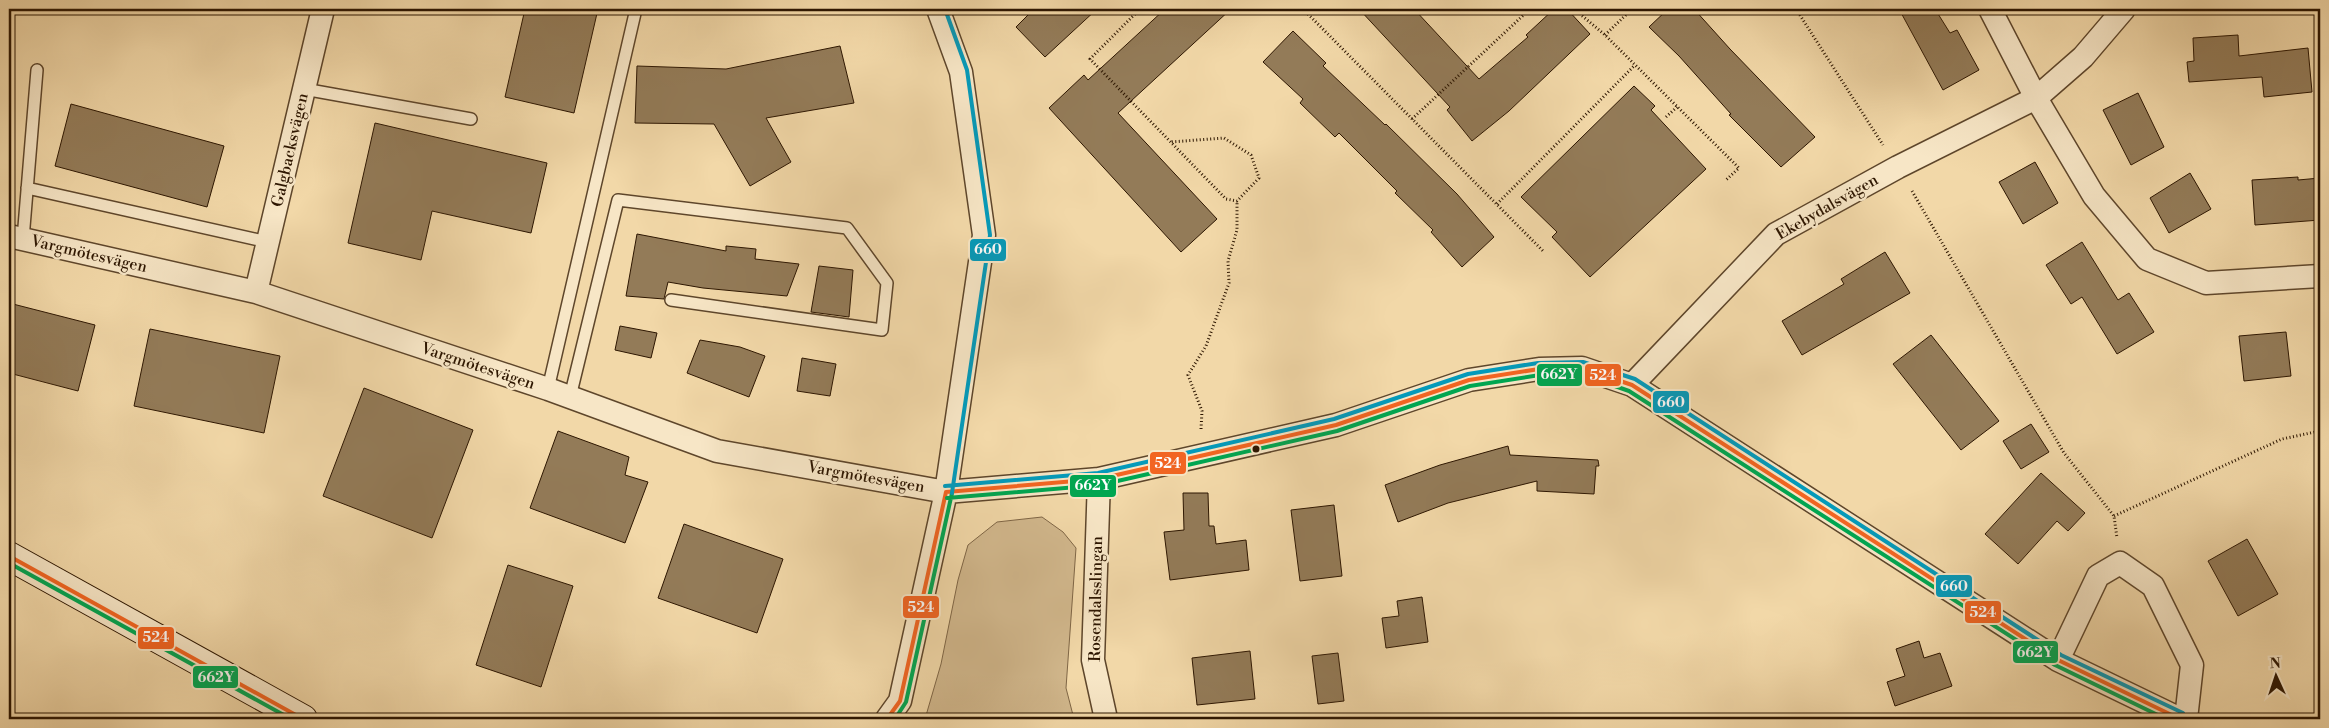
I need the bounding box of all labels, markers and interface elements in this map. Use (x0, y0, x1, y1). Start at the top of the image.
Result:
street label: Galgbacksvägen (267, 91, 313, 209)
street label: Ekebydalsvägen (1772, 169, 1882, 244)
street label: Vargmötesvägen (28, 231, 150, 277)
line badge: 660 (969, 238, 1007, 262)
text: 660 (974, 241, 1002, 259)
street label: Vargmötesvägen (417, 338, 538, 394)
line badge: 662Y (1536, 363, 1583, 387)
line badge: 524 (1584, 363, 1622, 387)
text: 662Y (1540, 366, 1578, 384)
text: 524 (1590, 367, 1616, 385)
line badge: 660 (1652, 390, 1690, 414)
text: 660 (1657, 394, 1685, 412)
unlabelled marker (1251, 444, 1261, 454)
line badge: 524 (1149, 451, 1187, 475)
text: 524 (1155, 455, 1181, 473)
street label: Vargmötesvägen (805, 457, 927, 497)
line badge: 662Y (1069, 474, 1117, 498)
text: 662Y (1074, 477, 1112, 495)
street label: Rosendalsslingan (1085, 535, 1107, 662)
line badge: 660 (1935, 574, 1973, 598)
text: 660 (1940, 578, 1968, 596)
line badge: 524 (902, 595, 940, 619)
text: 524 (908, 599, 934, 617)
line badge: 524 (1964, 600, 2002, 624)
text: 524 (1970, 604, 1996, 622)
line badge: 524 (137, 626, 175, 650)
text: 524 (143, 629, 169, 647)
line badge: 662Y (2012, 640, 2059, 664)
text: 662Y (2016, 644, 2054, 662)
north arrow (2252, 650, 2302, 700)
text: N (2269, 655, 2281, 673)
line badge: 662Y (192, 665, 239, 689)
text: 662Y (197, 669, 235, 687)

